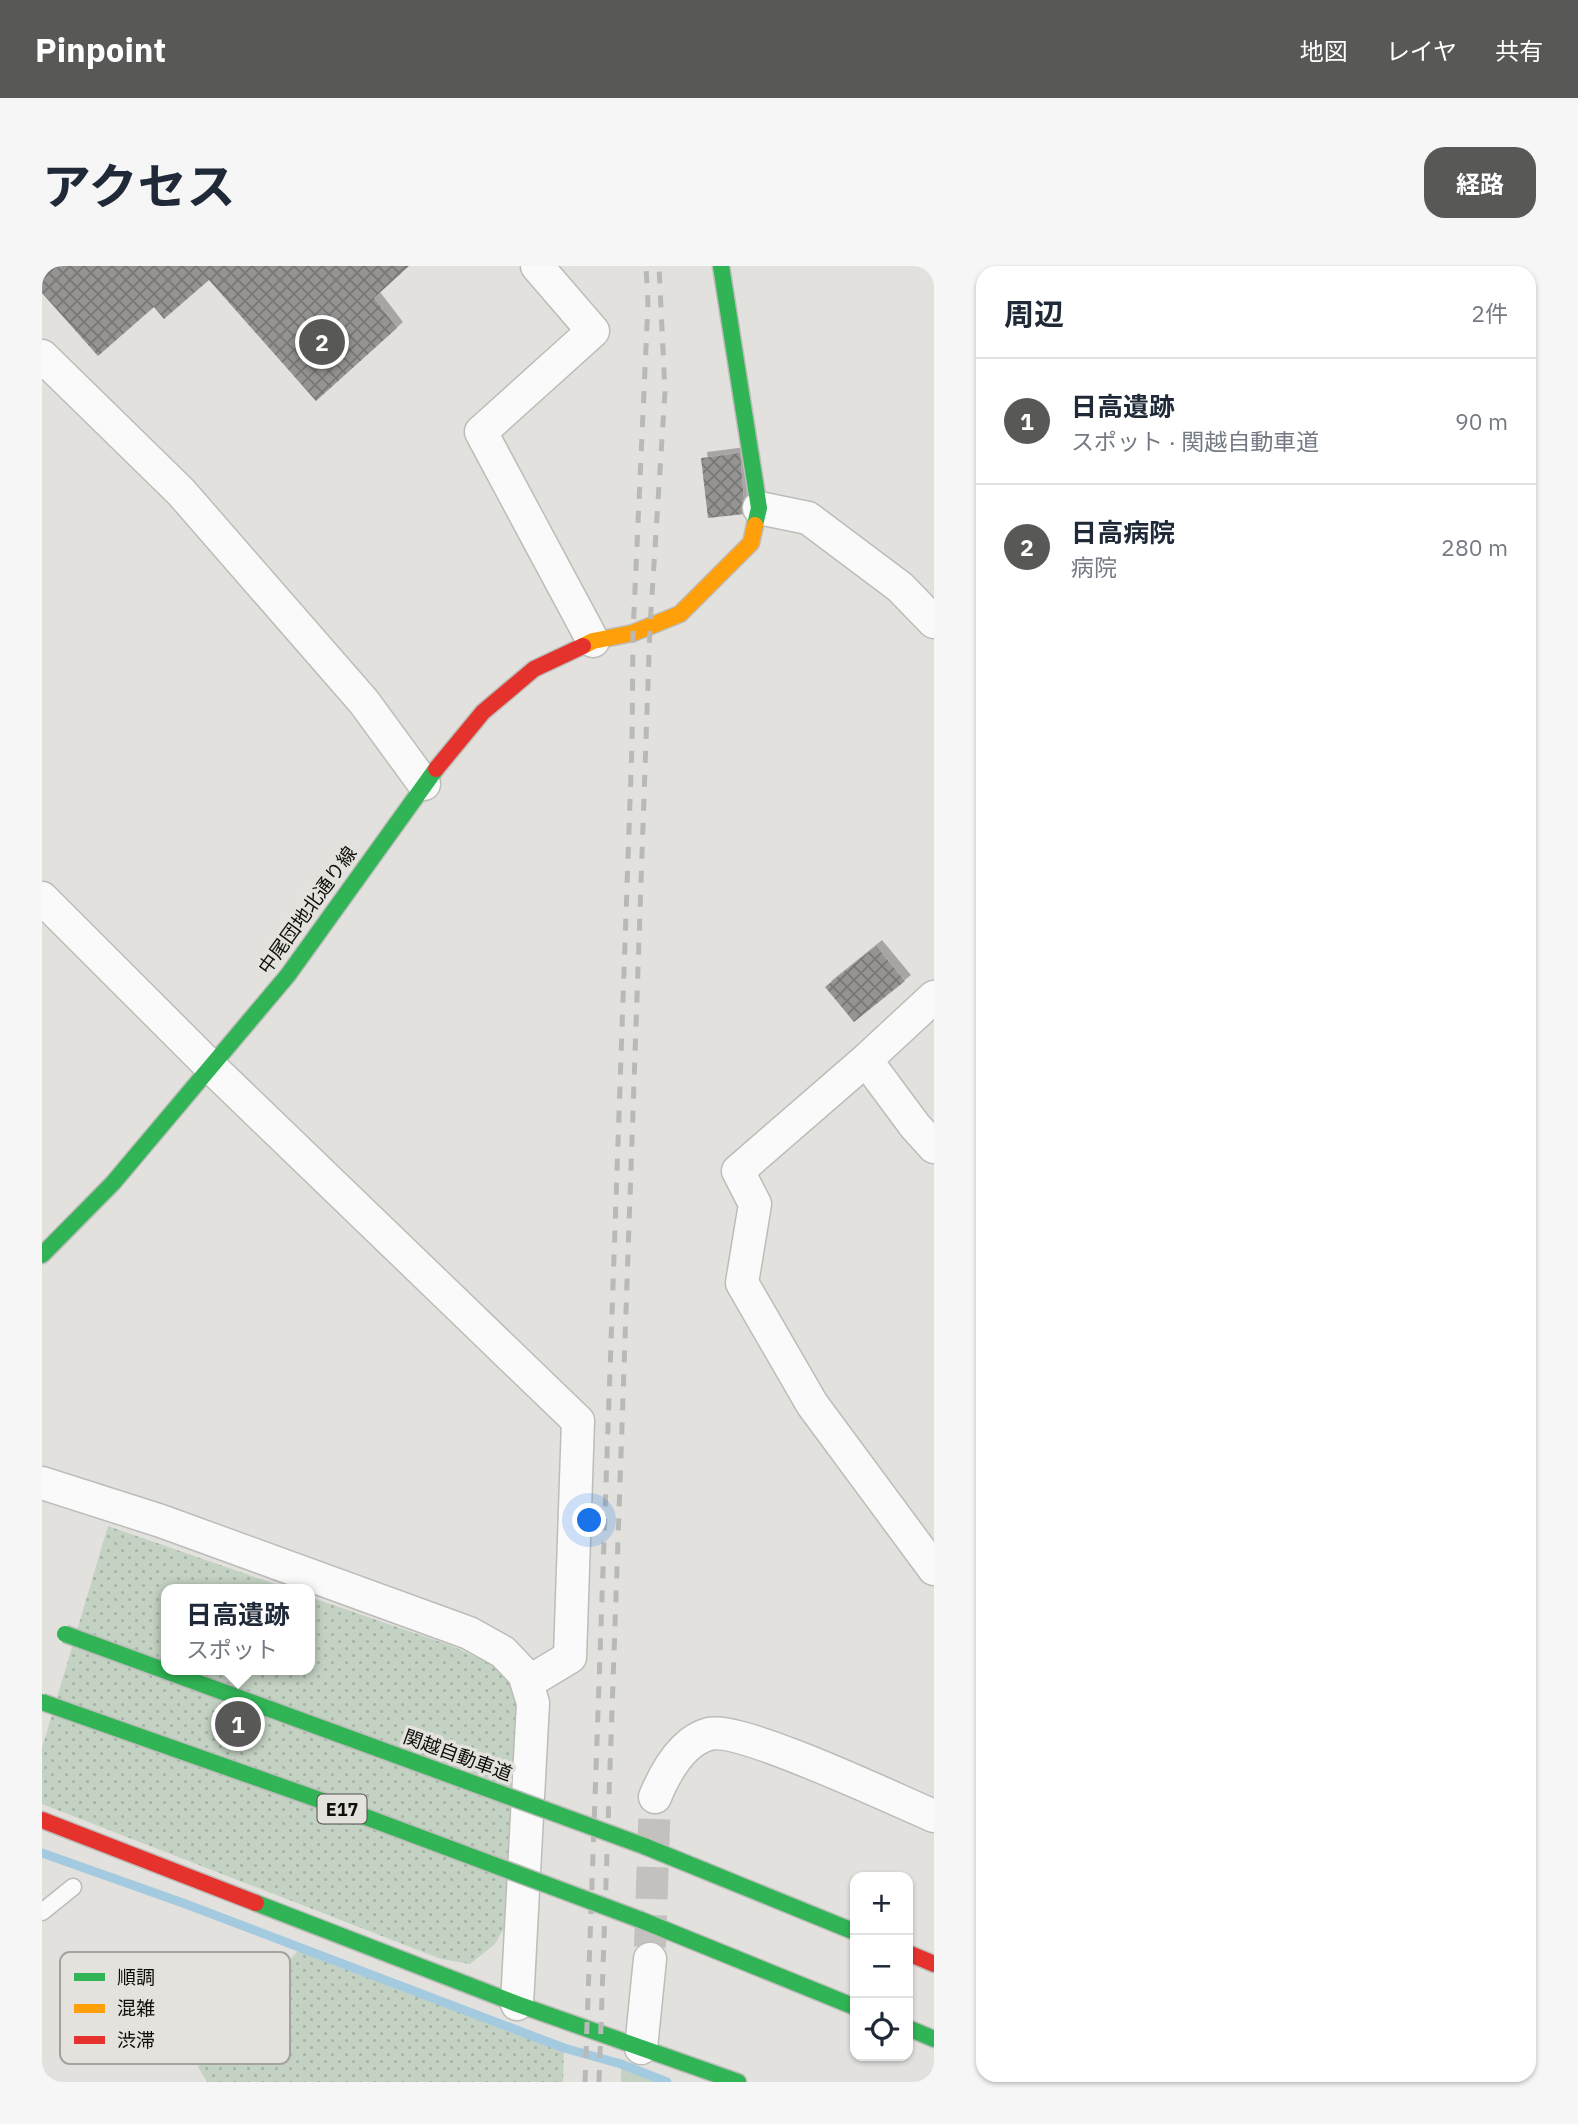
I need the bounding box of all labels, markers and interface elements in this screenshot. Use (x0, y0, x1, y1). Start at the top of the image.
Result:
text: Pinpoint (35, 28, 166, 71)
text: 地図 (1300, 35, 1348, 67)
text: レイヤ (1386, 35, 1457, 67)
text: 共有 (1495, 35, 1543, 67)
button: 経路 (1424, 147, 1536, 218)
text: アクセス (42, 154, 236, 217)
text: 周辺 (1004, 294, 1064, 333)
text: 2件 (1471, 298, 1508, 328)
pin: 2 (299, 316, 345, 368)
text: 日高遺跡 (1071, 389, 1175, 423)
text: 1 (1020, 406, 1034, 436)
text: 90 m (1455, 406, 1508, 436)
text: スポット · 関越自動車道 (1071, 426, 1319, 456)
text: 日高病院 (1071, 515, 1175, 549)
text: 2 (1020, 532, 1034, 562)
text: 280 m (1441, 532, 1508, 562)
text: 病院 (1071, 552, 1117, 582)
street label: 中尾団地北通り線 (253, 841, 361, 979)
your location (572, 1503, 606, 1537)
popup (161, 1584, 315, 1675)
text: 日高遺跡 (186, 1597, 290, 1631)
text: スポット (186, 1634, 278, 1664)
pin: 1 (215, 1698, 261, 1750)
street label: 関越自動車道 (400, 1724, 516, 1786)
road number: E17 (318, 1794, 366, 1824)
map controls (850, 1872, 913, 2061)
button: + (850, 1872, 913, 1935)
button: − (850, 1935, 913, 1998)
legend (60, 1952, 290, 2064)
text: 順調 (117, 1965, 155, 1989)
text: 混雑 (117, 1996, 155, 2020)
button: locate (850, 1998, 913, 2061)
text: 渋滞 (117, 2028, 155, 2052)

